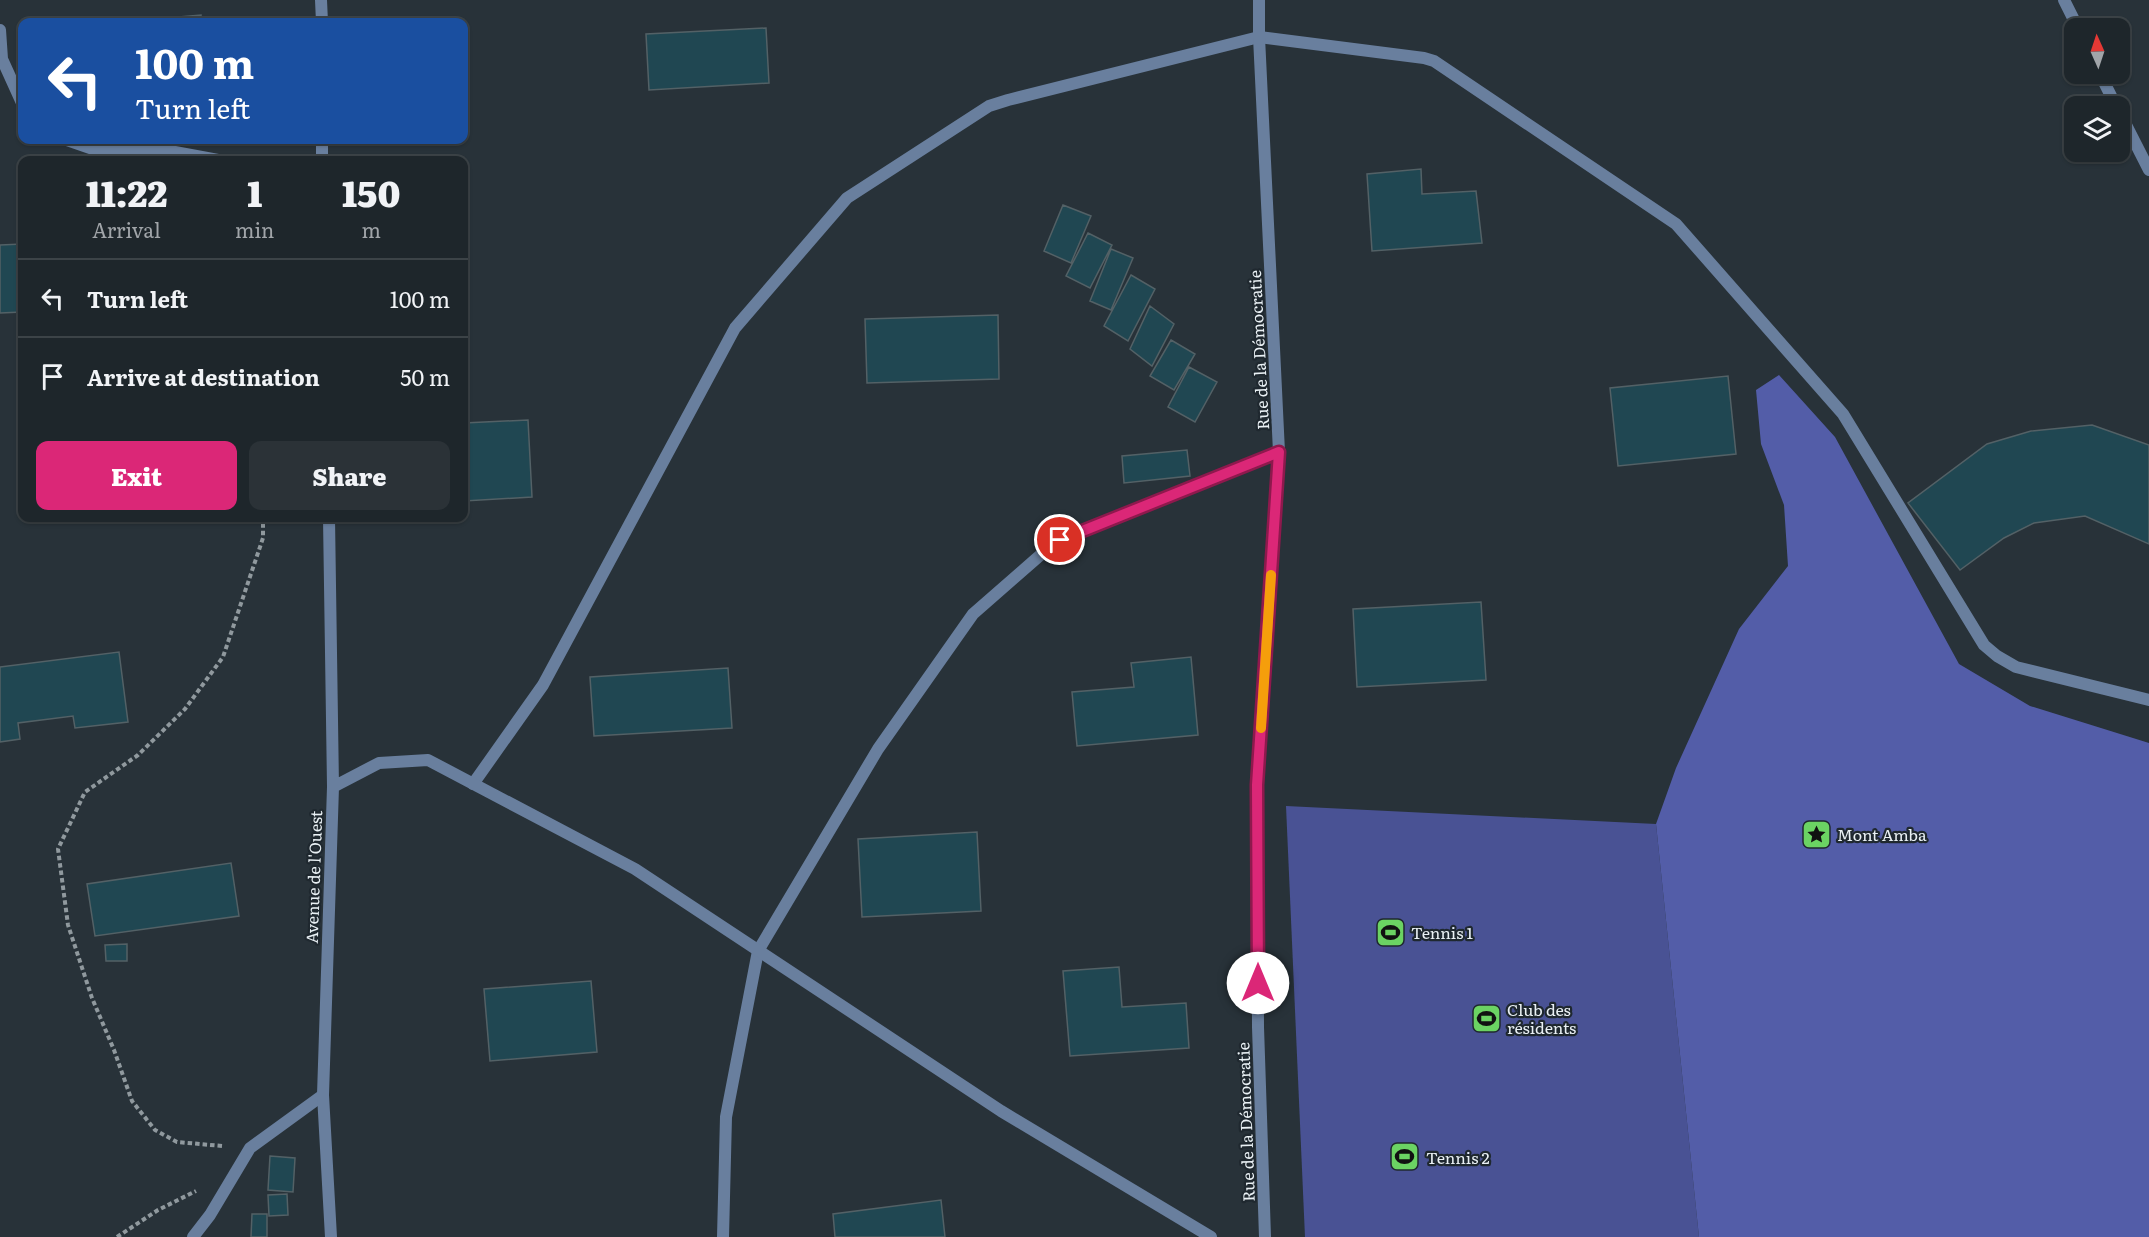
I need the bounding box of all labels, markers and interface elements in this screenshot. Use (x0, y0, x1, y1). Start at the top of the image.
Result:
north arrow (2064, 18, 2130, 84)
map controls (2064, 18, 2130, 162)
text: 100 m (135, 30, 254, 92)
icon: left (36, 42, 114, 120)
text: Turn left (135, 87, 250, 127)
button: layers (2064, 96, 2130, 162)
text: 11:22 (86, 165, 167, 218)
text: 1 (247, 165, 262, 218)
text: 150 (342, 165, 400, 218)
text: Arrival (92, 214, 161, 244)
text: min (235, 214, 274, 244)
text: m (361, 214, 381, 244)
street label: Rue de la Démocratie (1242, 270, 1274, 430)
icon: left (36, 282, 69, 315)
text: Turn left (87, 282, 188, 315)
text: 100 m (390, 282, 450, 315)
icon: arrive (36, 360, 69, 393)
text: Arrive at destination (87, 360, 320, 393)
text: 50 m (400, 360, 450, 393)
button: Exit (36, 441, 237, 510)
button: Share (249, 441, 450, 510)
pin (1034, 514, 1085, 565)
icon: arrive (1043, 523, 1076, 556)
street label: Avenue de l'Ouest (299, 809, 327, 944)
place icon: Mont Amba (1800, 818, 1832, 850)
place label: Mont Amba (1837, 822, 1927, 846)
sports icon: Tennis 1 (1374, 916, 1406, 948)
place label: Tennis 1 (1411, 920, 1474, 944)
position arrow (1226, 951, 1290, 1015)
place label: Club des résidents (1507, 997, 1576, 1039)
sports icon: Club des résidents (1470, 1002, 1502, 1034)
street label: Rue de la Démocratie (1230, 1042, 1260, 1202)
sports icon: Tennis 2 (1389, 1141, 1421, 1173)
place label: Tennis 2 (1426, 1145, 1490, 1169)

